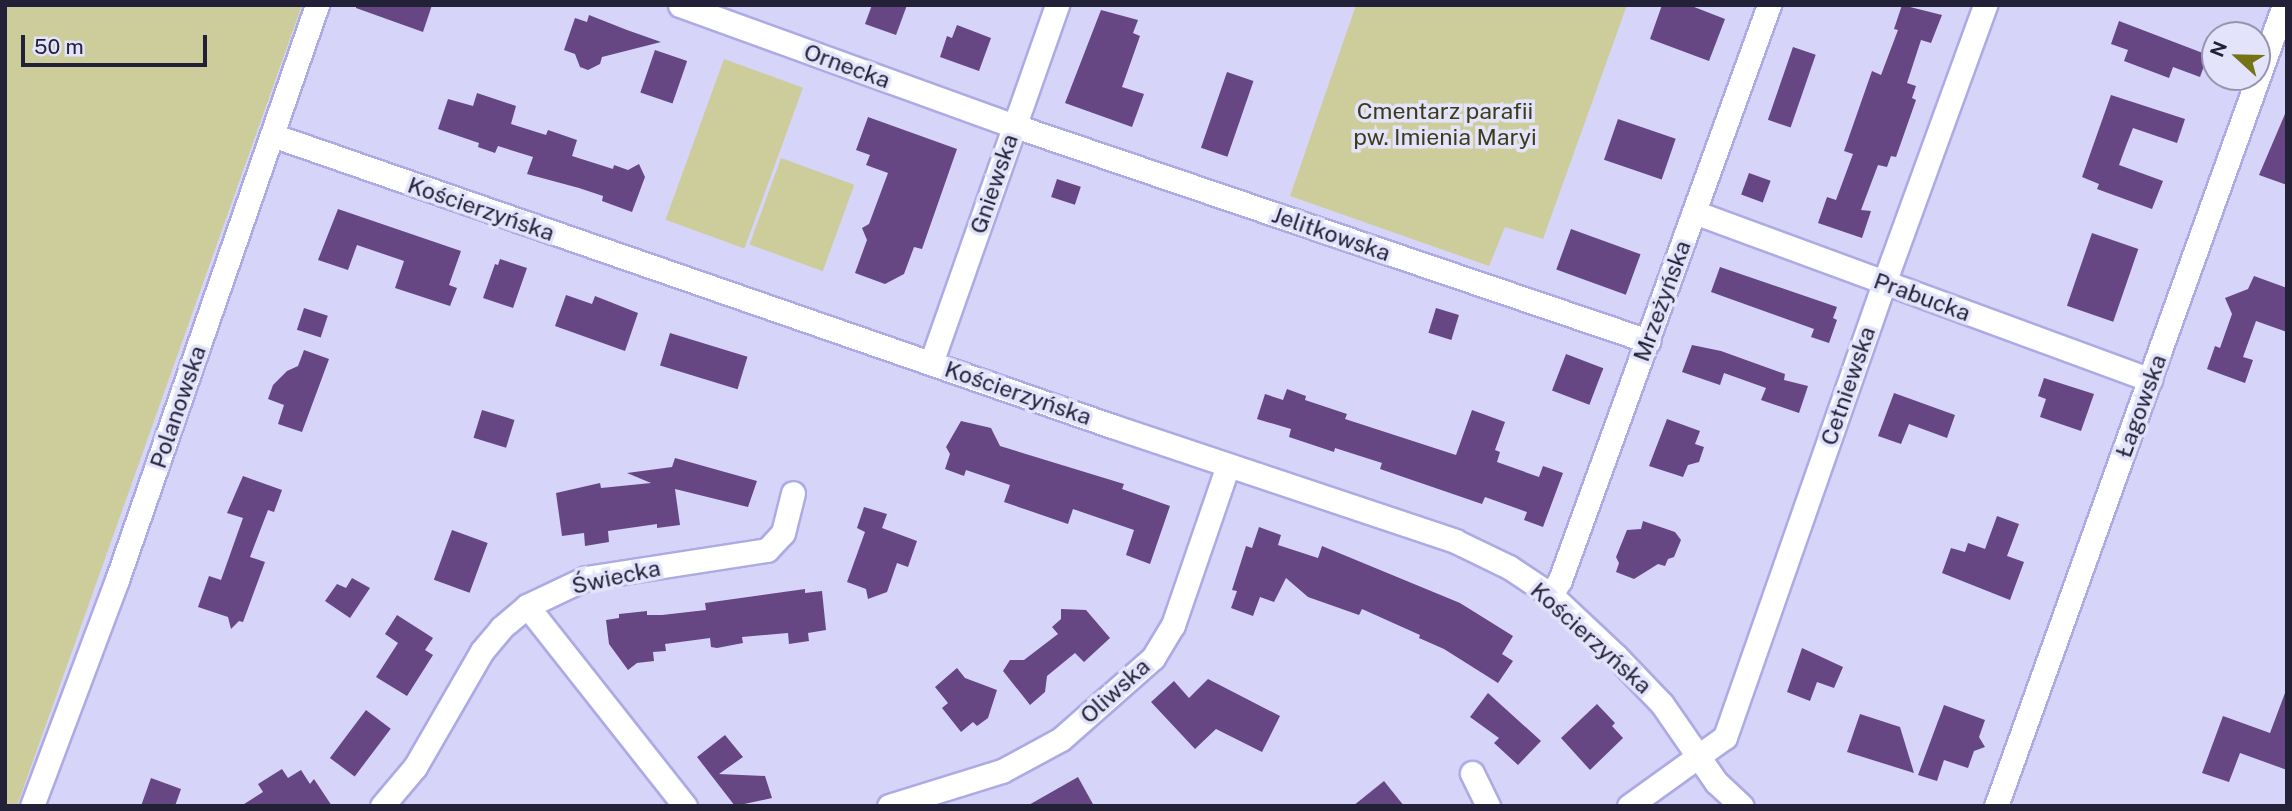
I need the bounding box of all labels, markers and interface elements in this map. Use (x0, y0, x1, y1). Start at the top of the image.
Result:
scale bar (24, 21, 210, 65)
north arrow (2201, 21, 2271, 91)
text: 50 m (34, 34, 84, 59)
street label: Ornecka (800, 38, 894, 94)
text: N (2205, 38, 2231, 60)
park label: Cmentarz parafii pw. Imienia Maryi (1353, 97, 1537, 151)
street label: Gniewska (964, 131, 1024, 237)
street label: Kościerzyńska (404, 171, 558, 247)
street label: Jelitkowska (1268, 201, 1394, 267)
street label: Mrzeżyńska (1627, 237, 1697, 365)
street label: Prabucka (1870, 267, 1974, 327)
street label: Cetniewska (1815, 323, 1881, 449)
street label: Polanowska (144, 342, 212, 472)
street label: Łagowska (2110, 351, 2172, 461)
street label: Kościerzyńska (941, 355, 1095, 431)
street label: Świecka (569, 554, 663, 600)
street label: Kościerzyńska (1525, 577, 1657, 699)
street label: Oliwska (1075, 653, 1155, 729)

